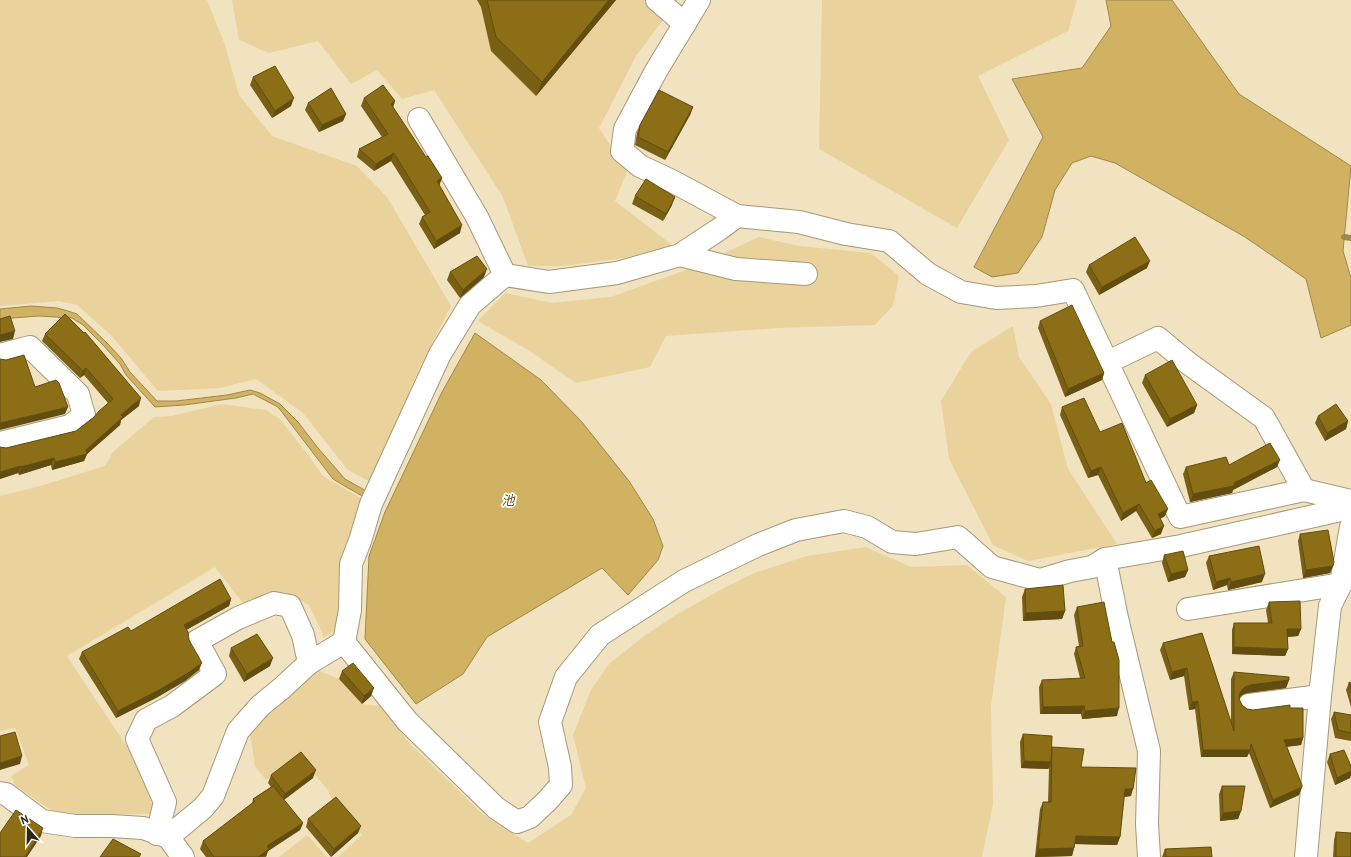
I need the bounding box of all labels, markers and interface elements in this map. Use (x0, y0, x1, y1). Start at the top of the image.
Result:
water label: 池 (501, 492, 516, 509)
north arrow (8, 809, 48, 849)
text: N (19, 812, 30, 827)

